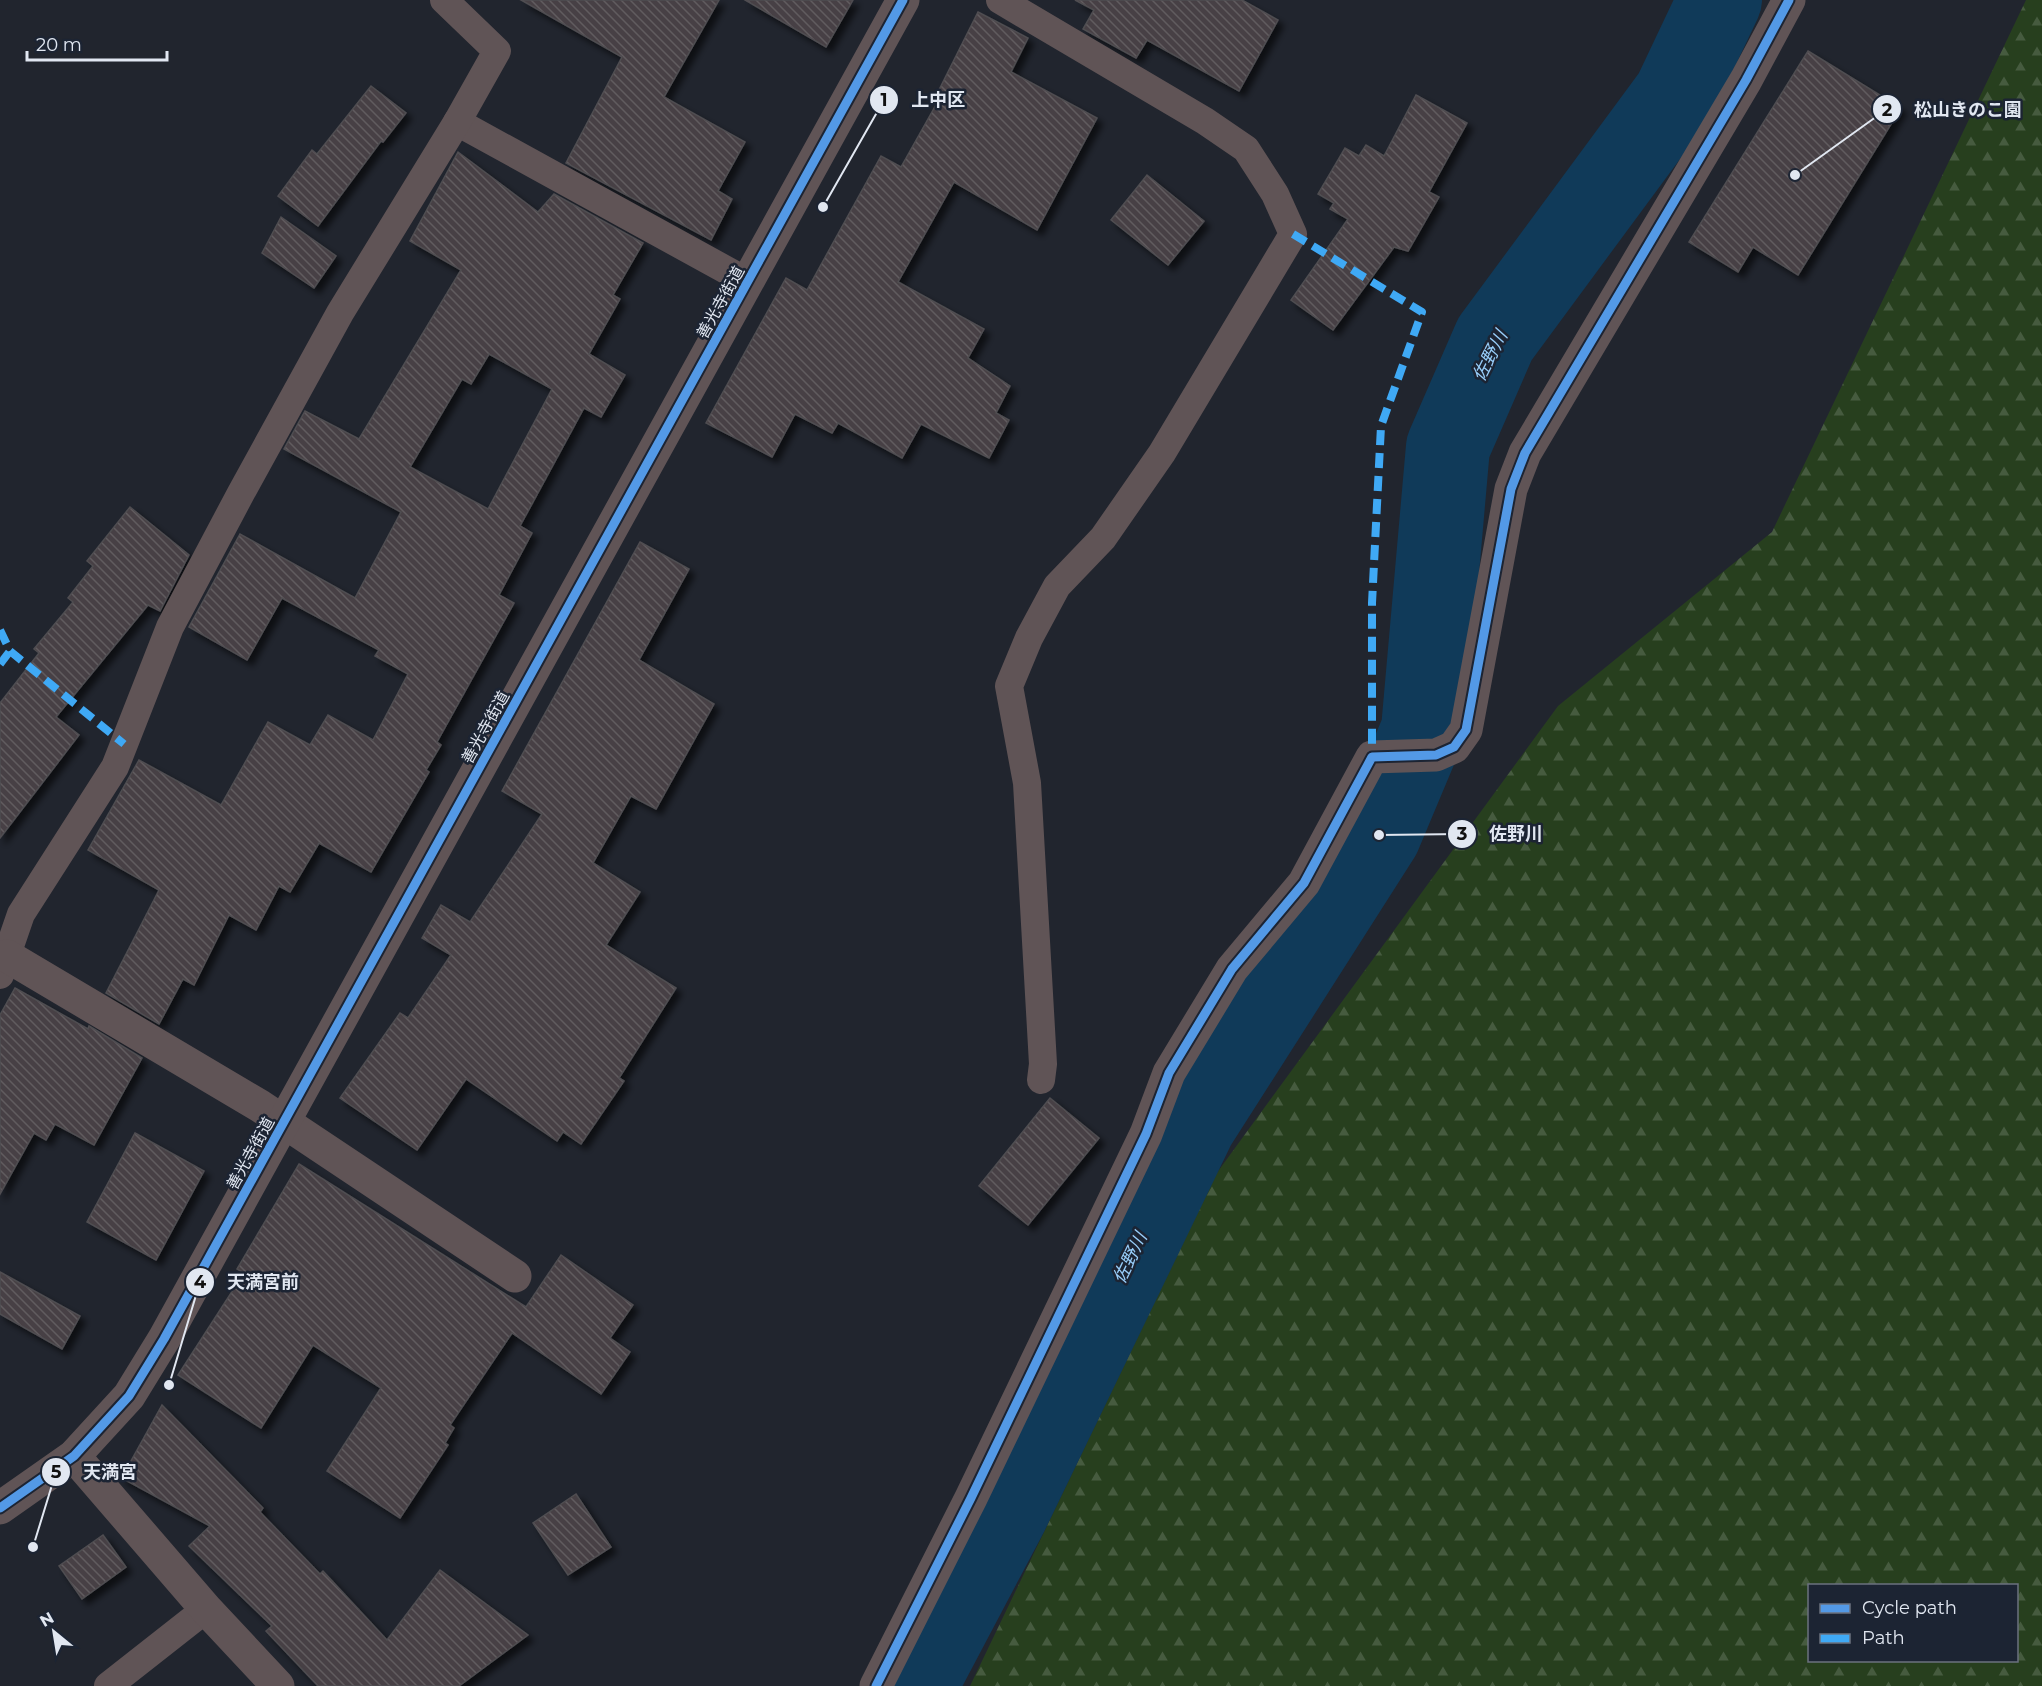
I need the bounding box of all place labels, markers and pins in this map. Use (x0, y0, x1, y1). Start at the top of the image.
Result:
callout: 上中区 (869, 82, 977, 118)
callout: 松山きのこ園 (1872, 91, 2034, 127)
callout: 佐野川 (1447, 816, 1555, 852)
callout: 天満宮前 (185, 1264, 311, 1300)
callout: 天満宮 (41, 1454, 149, 1490)

